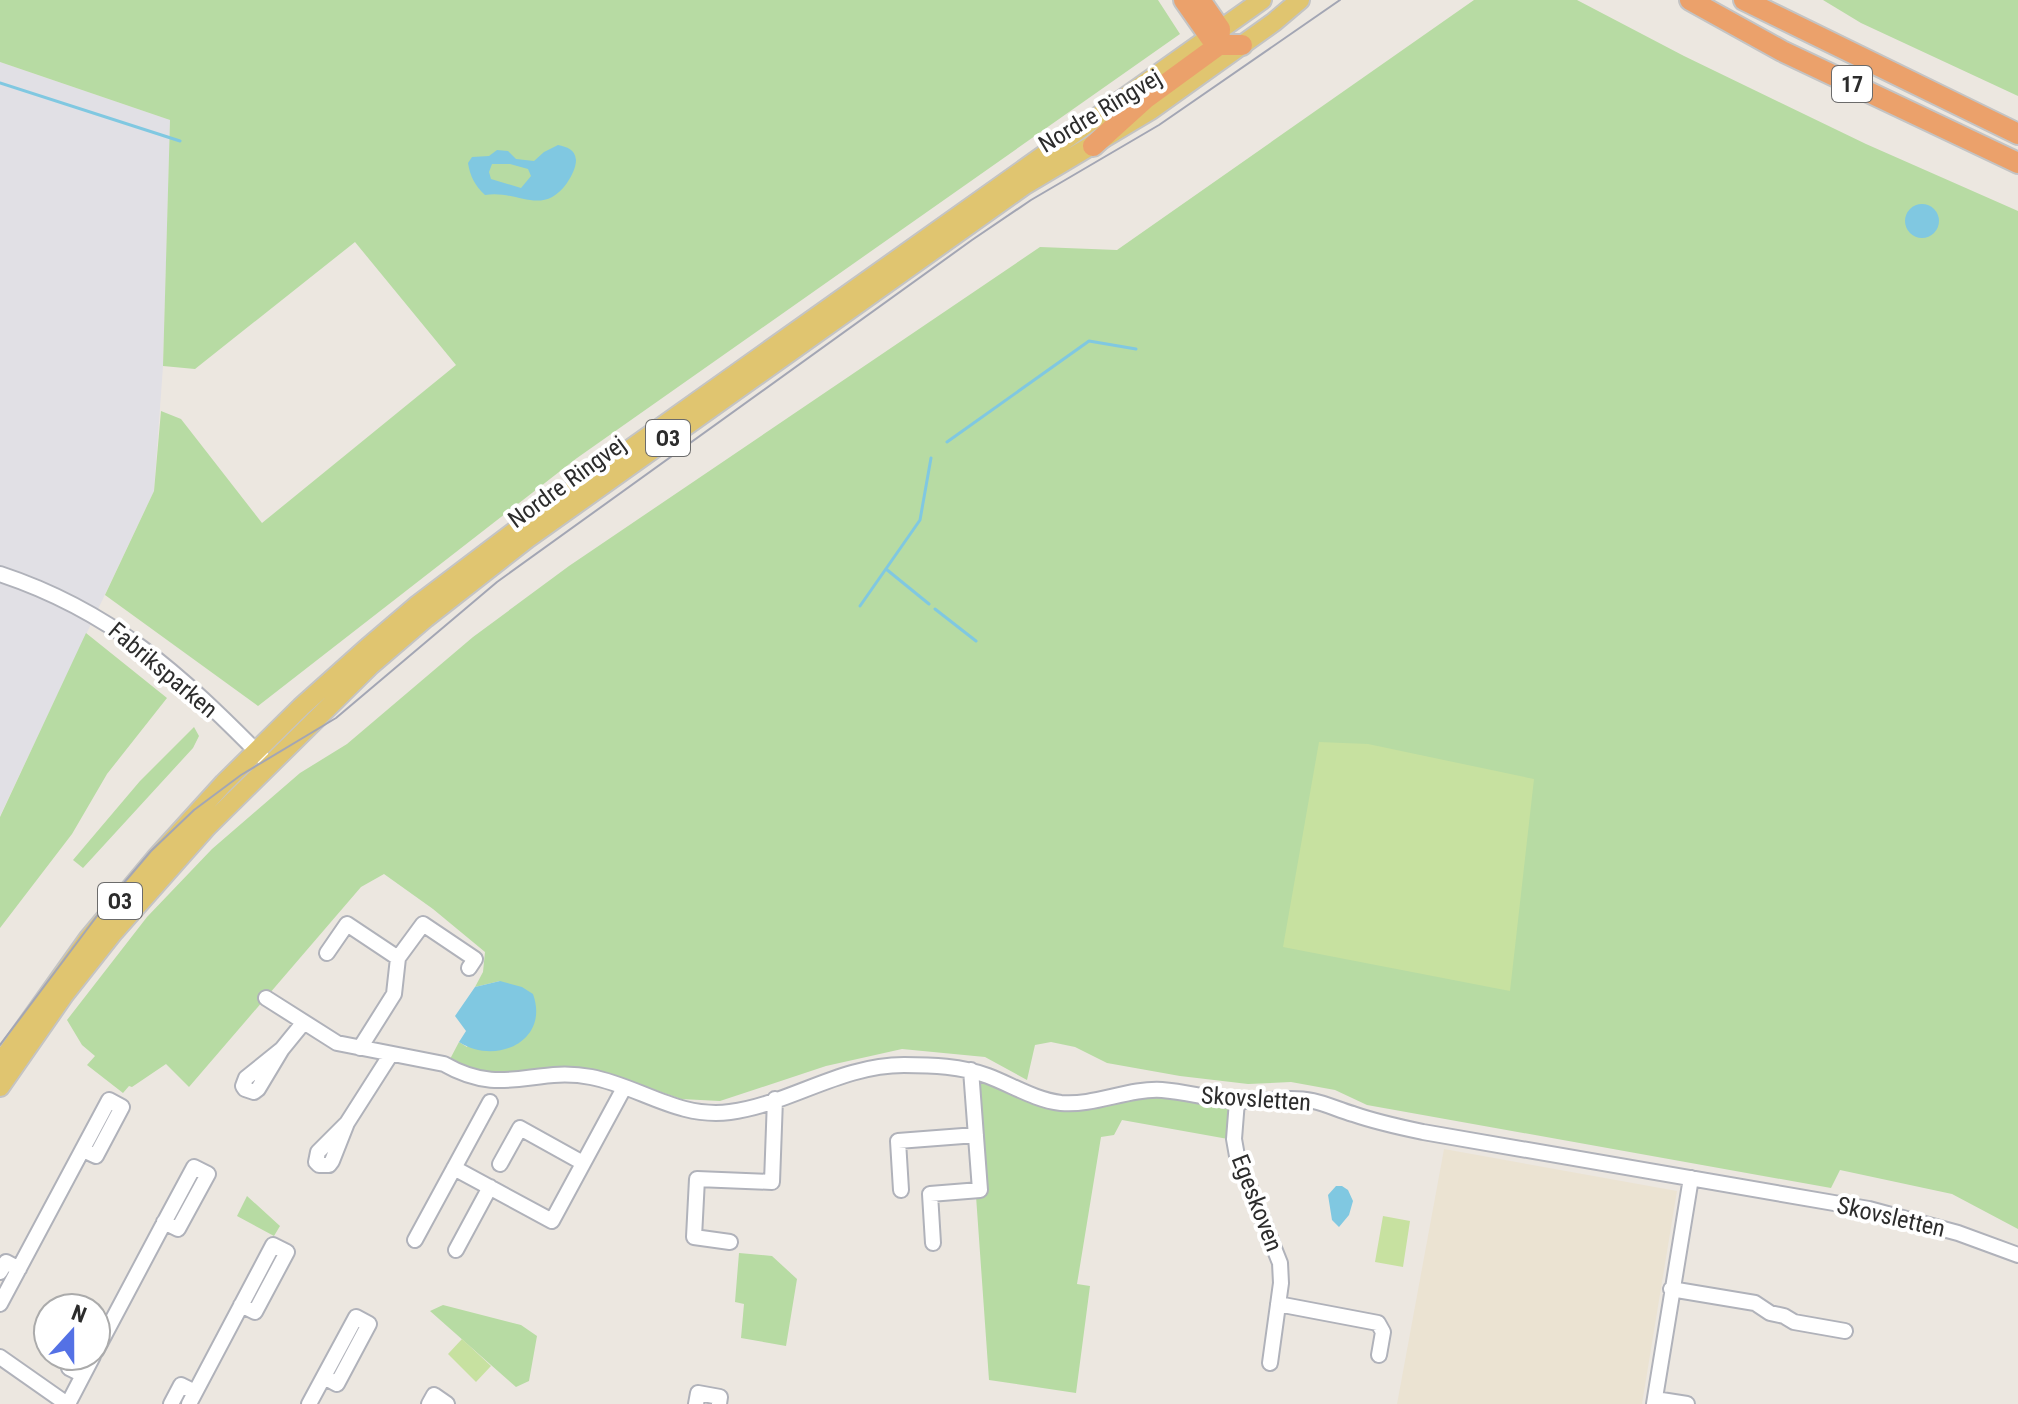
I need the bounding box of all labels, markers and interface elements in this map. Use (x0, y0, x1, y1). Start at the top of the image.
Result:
street label: Nordre Ringvej (1034, 63, 1166, 159)
road number: 17 (1832, 66, 1872, 102)
road number: O3 (646, 420, 690, 456)
street label: Nordre Ringvej (503, 430, 631, 534)
street label: Fabriksparken (103, 616, 223, 724)
road number: O3 (98, 883, 142, 919)
street label: Skovsletten (1200, 1081, 1312, 1117)
street label: Egeskoven (1226, 1151, 1288, 1255)
street label: Skovsletten (1834, 1191, 1948, 1243)
north arrow (32, 1292, 112, 1372)
text: N (68, 1300, 90, 1328)

